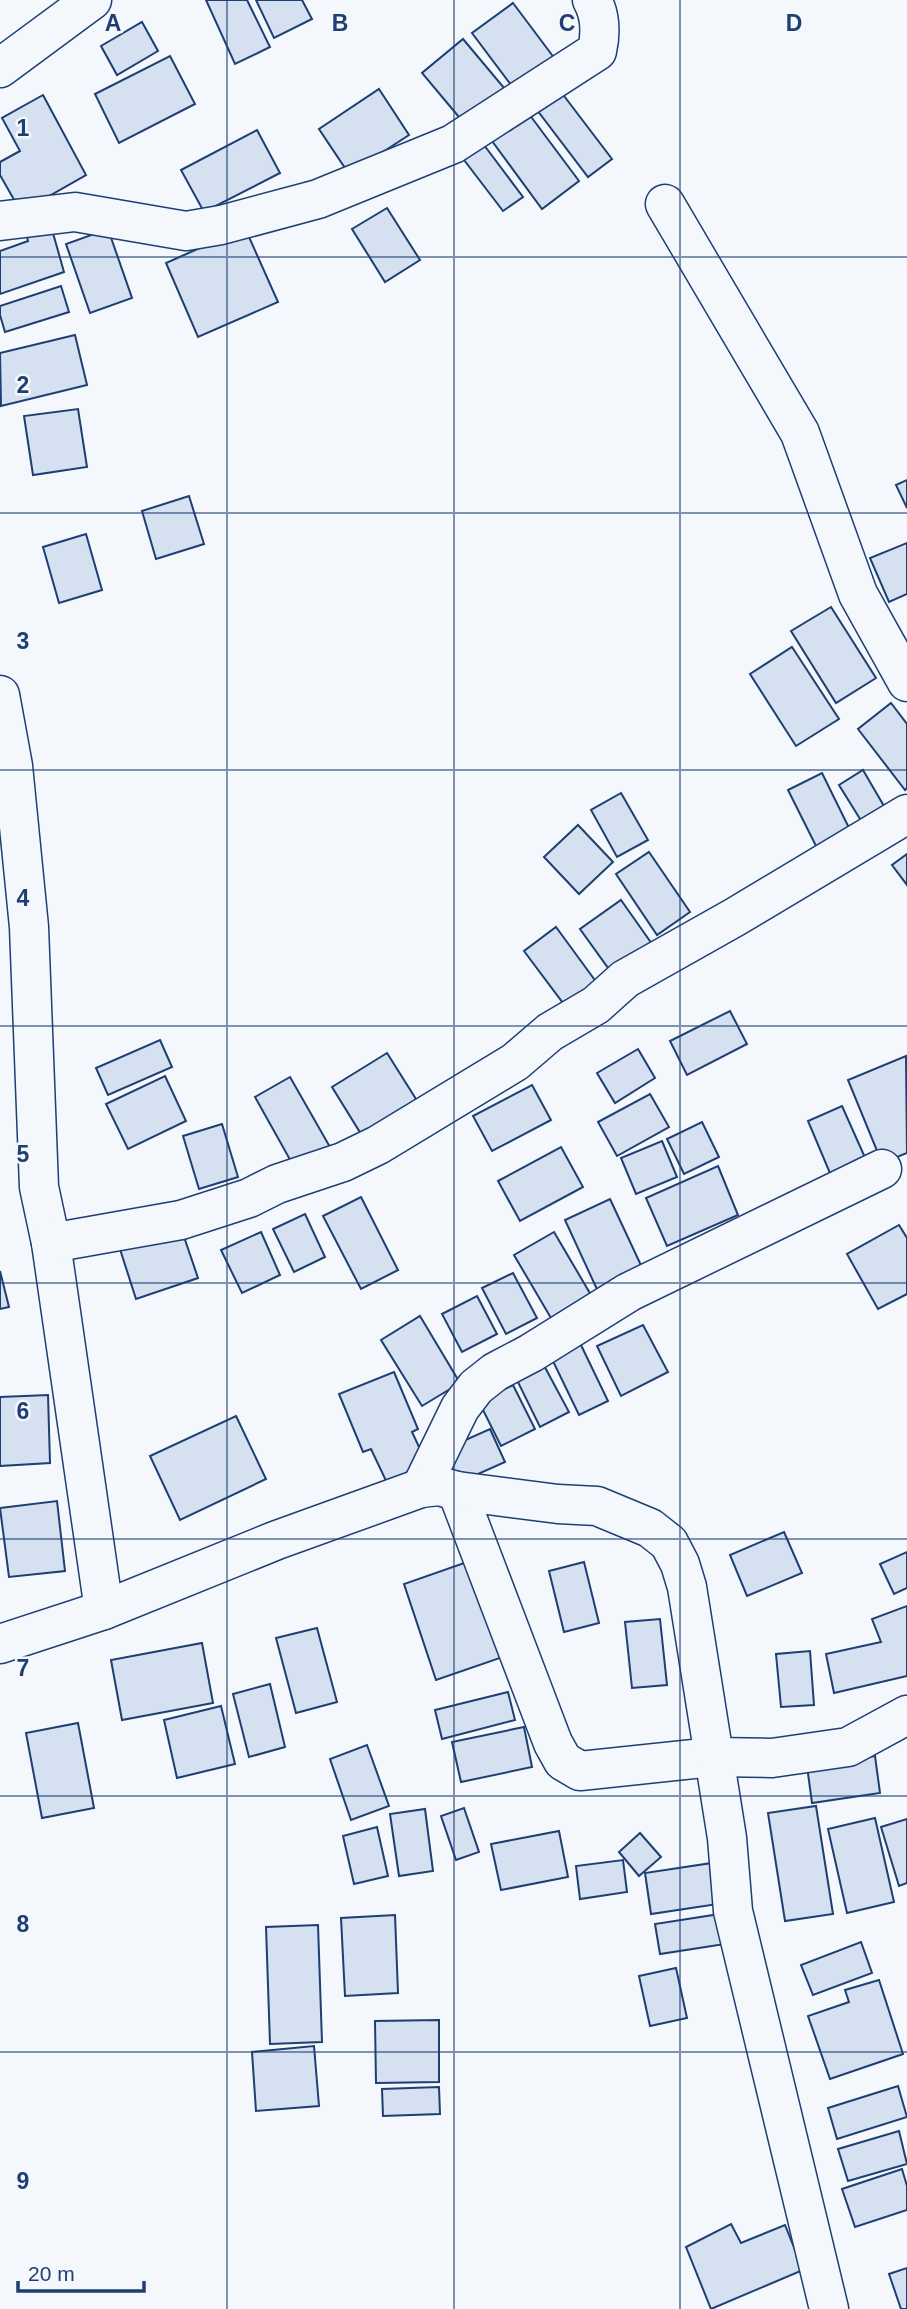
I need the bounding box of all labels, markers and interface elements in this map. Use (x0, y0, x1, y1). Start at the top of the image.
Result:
text: A (105, 10, 121, 36)
text: B (332, 10, 348, 36)
text: C (559, 10, 575, 36)
text: D (786, 10, 802, 36)
text: 1 (17, 115, 30, 141)
text: 2 (17, 372, 29, 398)
text: 3 (17, 628, 29, 654)
text: 4 (17, 885, 30, 911)
text: 5 (17, 1141, 30, 1167)
text: 6 (17, 1398, 29, 1424)
text: 7 (17, 1655, 29, 1681)
text: 8 (17, 1911, 30, 1937)
text: 9 (17, 2168, 29, 2194)
scale bar (18, 2250, 144, 2294)
text: 20 m (28, 2262, 75, 2285)

